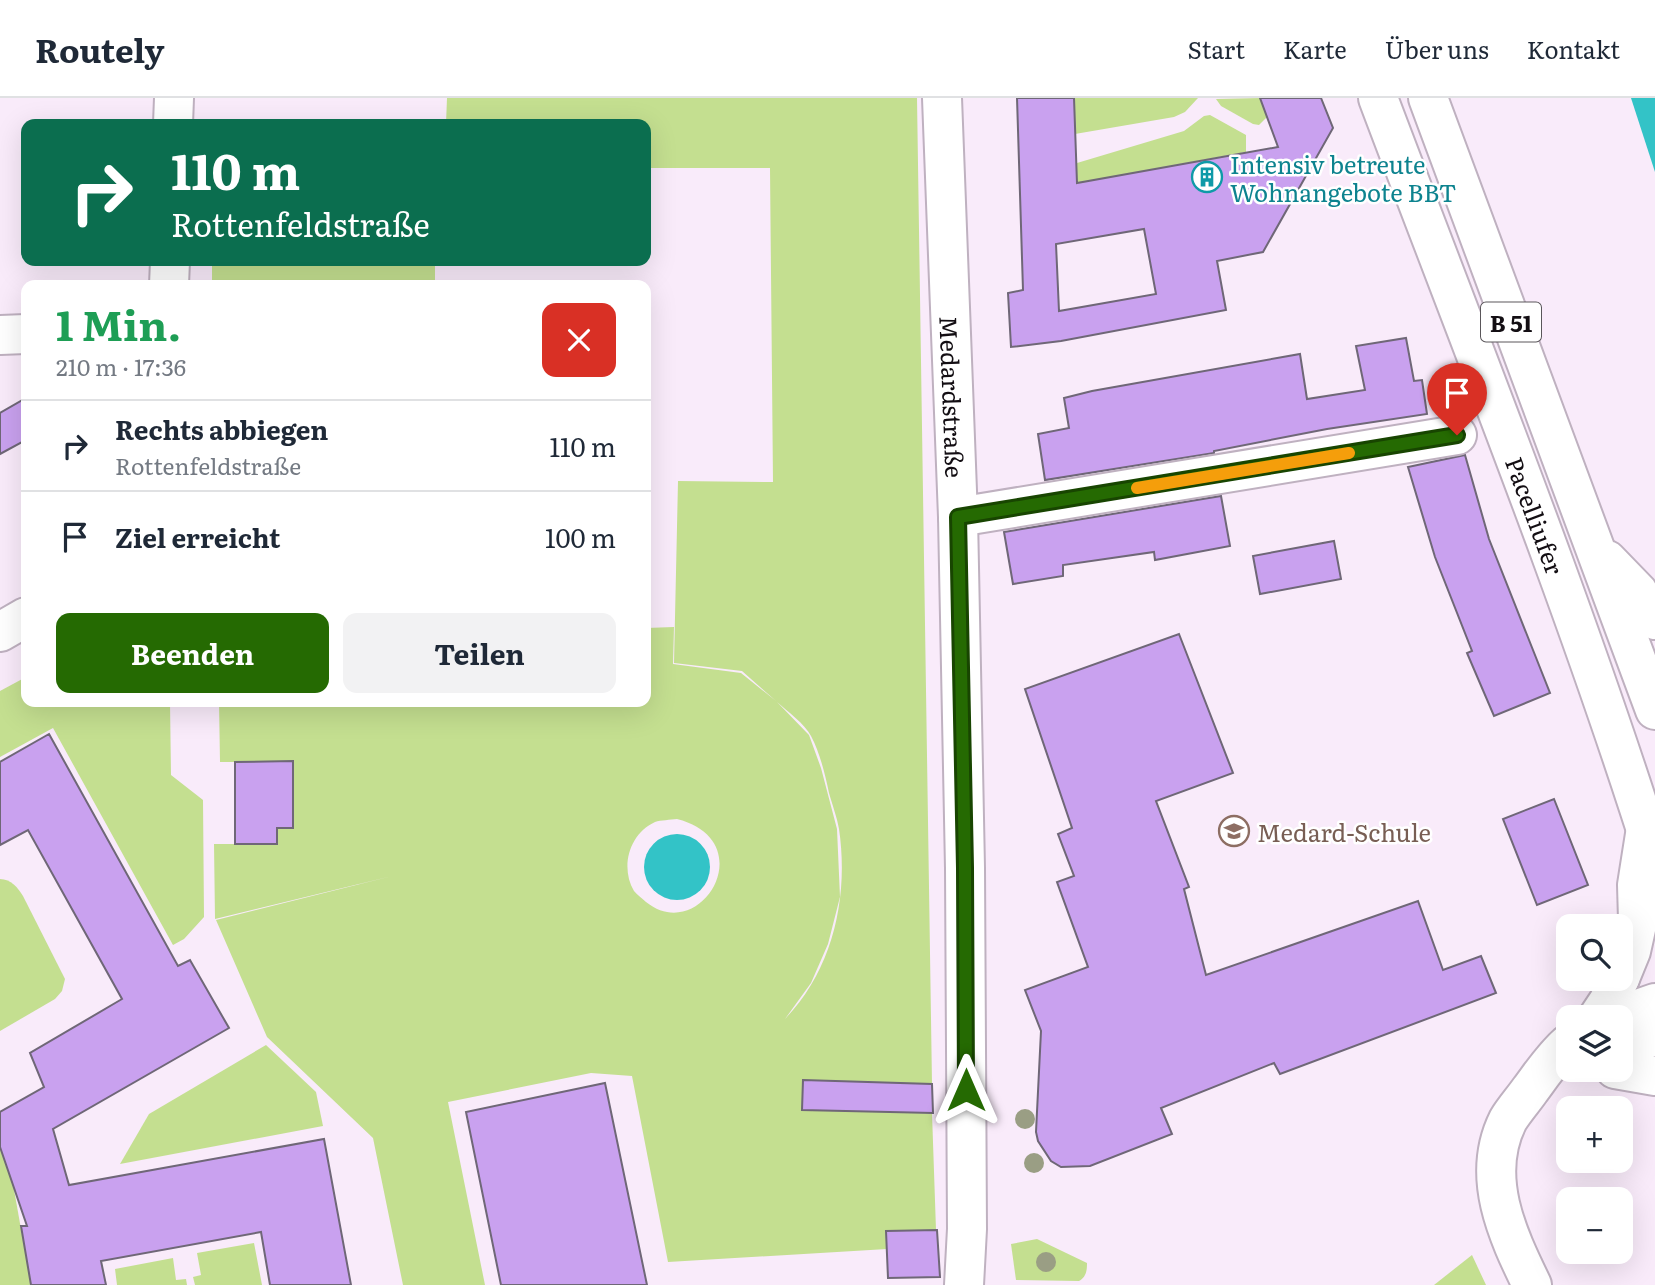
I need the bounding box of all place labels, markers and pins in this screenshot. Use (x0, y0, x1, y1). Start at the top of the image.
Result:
place label: Intensiv betreute Wohnangebote BBT (1230, 146, 1457, 209)
building icon: Intensiv betreute Wohnangebote BBT (1190, 160, 1224, 194)
pin (1427, 363, 1487, 435)
school or university icon: Medard-Schule (1217, 814, 1251, 848)
place label: Medard-Schule (1257, 814, 1431, 849)

